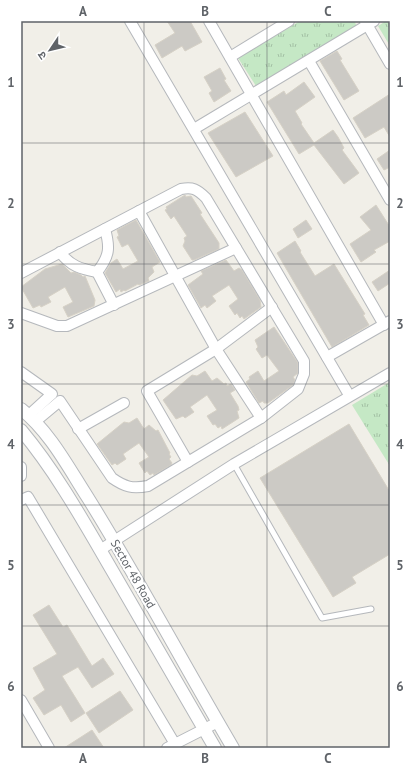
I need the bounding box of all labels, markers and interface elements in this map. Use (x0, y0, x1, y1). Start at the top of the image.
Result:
text: A (79, 3, 87, 20)
text: B (201, 3, 209, 20)
text: C (324, 3, 332, 20)
north arrow (30, 30, 70, 70)
text: उ (34, 49, 49, 62)
text: 1 (7, 74, 15, 91)
text: 1 (396, 74, 404, 91)
text: 2 (7, 195, 15, 212)
text: 2 (396, 195, 404, 212)
text: 3 (7, 316, 15, 333)
text: 3 (396, 316, 404, 333)
text: 4 (7, 436, 15, 453)
text: 4 (396, 436, 404, 453)
street label: Sector 48 Road (108, 537, 159, 611)
text: 5 (7, 557, 15, 574)
text: 5 (396, 557, 404, 574)
text: 6 (7, 678, 15, 695)
text: 6 (396, 678, 404, 695)
text: A (79, 750, 87, 767)
text: B (201, 750, 209, 767)
text: C (324, 750, 332, 767)

